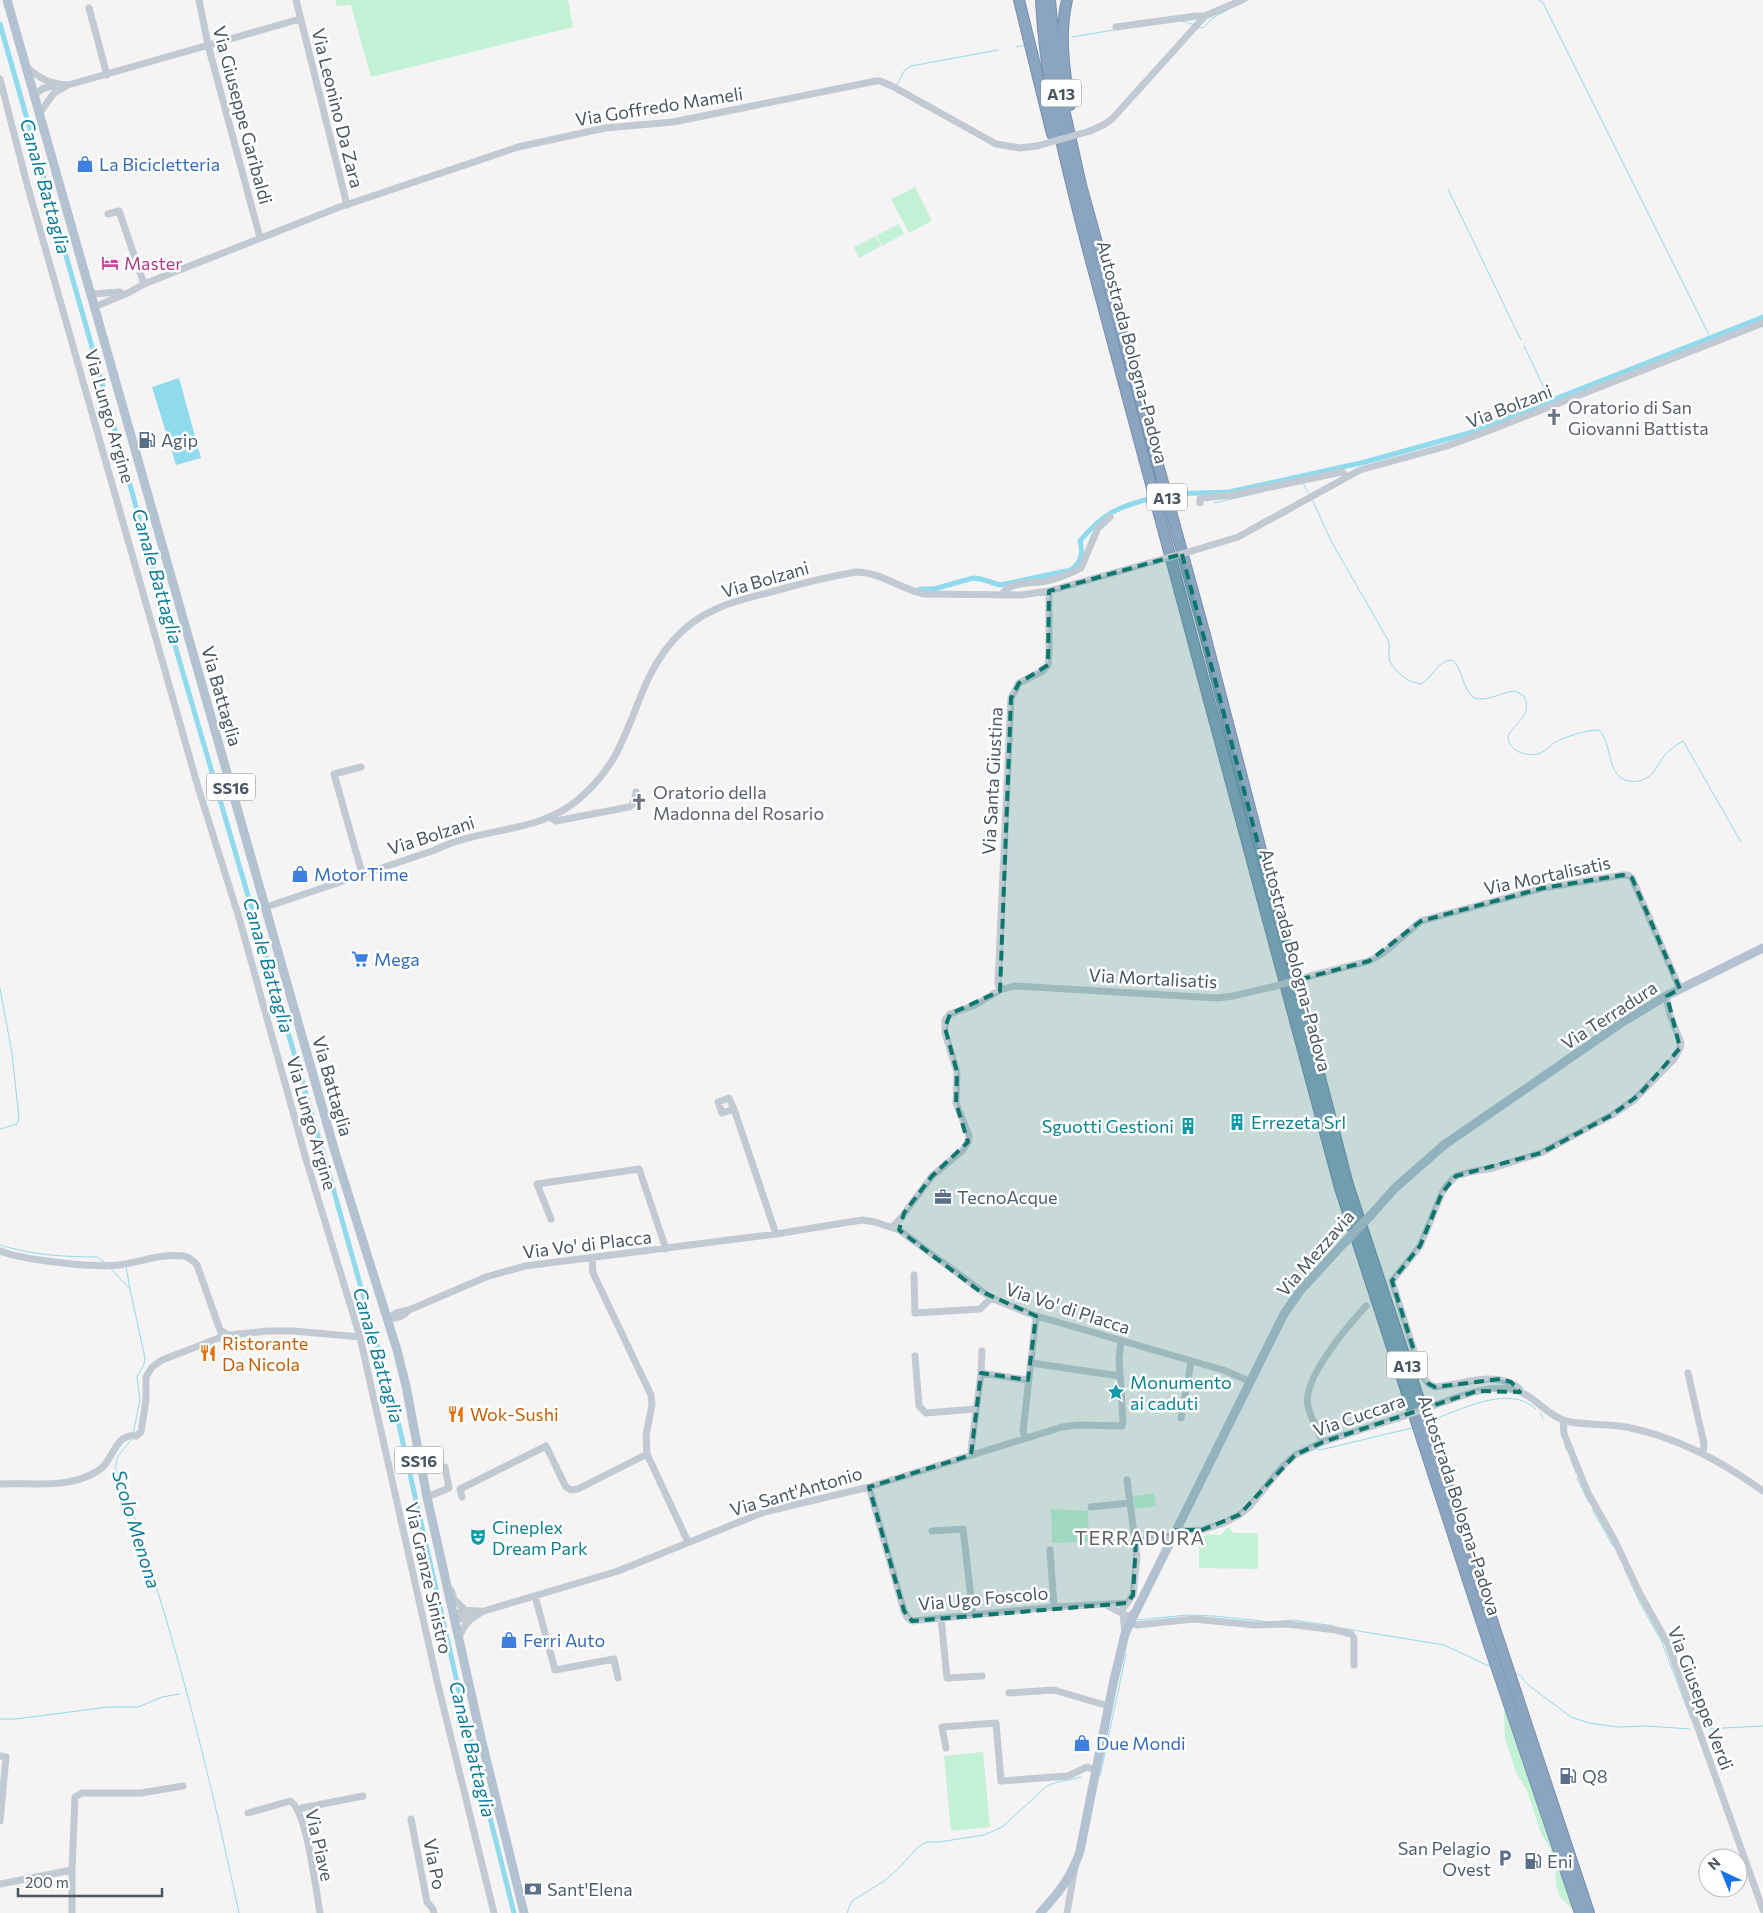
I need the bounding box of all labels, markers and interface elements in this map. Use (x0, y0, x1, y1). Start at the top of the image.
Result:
street label: Via Giuseppe Garibaldi (209, 23, 277, 207)
street label: Via Leonino Da Zara (308, 26, 368, 190)
road number: A13 (1041, 80, 1081, 106)
street label: Via Goffredo Mameli (574, 82, 744, 130)
water label: Canale Battaglia (16, 116, 76, 256)
place label: La Bicicletteria (99, 153, 220, 175)
shop icon: La Bicicletteria (75, 154, 95, 174)
street label: Autostrada Bologna-Padova (1093, 238, 1173, 466)
place label: Master (124, 252, 183, 274)
hotel icon: Master (100, 253, 120, 273)
street label: Via Lungo Argine (80, 347, 140, 485)
street label: Via Bolzani (1463, 380, 1555, 432)
place label: Oratorio di San Giovanni Battista (1568, 396, 1709, 439)
church icon: Oratorio di San Giovanni Battista (1544, 407, 1564, 427)
place label: Agip (161, 429, 198, 451)
fuel station icon: Agip (137, 430, 157, 450)
road number: A13 (1147, 484, 1187, 511)
water label: Canale Battaglia (128, 506, 188, 646)
street label: Via Bolzani (719, 556, 811, 602)
street label: Via Battaglia (197, 643, 247, 749)
street label: Via Santa Giustina (977, 706, 1007, 856)
road number: SS16 (207, 774, 255, 800)
place label: Oratorio della Madonna del Rosario (653, 781, 824, 824)
church icon: Oratorio della Madonna del Rosario (629, 792, 649, 812)
street label: Via Bolzani (385, 811, 477, 859)
street label: Autostrada Bologna-Padova (1256, 846, 1336, 1074)
street label: Via Mortalisatis (1482, 851, 1612, 899)
place label: MotorTime (314, 863, 408, 885)
shop icon: MotorTime (290, 864, 310, 884)
water label: Canale Battaglia (239, 895, 299, 1035)
place label: Mega (374, 948, 420, 970)
supermarket icon: Mega (350, 949, 370, 969)
street label: Via Mortalisatis (1088, 964, 1218, 992)
street label: Via Terradura (1557, 976, 1661, 1054)
street label: Via Battaglia (308, 1033, 358, 1139)
street label: Via Lungo Argine (282, 1054, 342, 1192)
place label: Errezeta Srl (1251, 1111, 1346, 1133)
building icon: Errezeta Srl (1227, 1112, 1247, 1132)
place label: Sguotti Gestioni (1042, 1115, 1174, 1137)
building icon: Sguotti Gestioni (1178, 1116, 1198, 1136)
place label: TecnoAcque (957, 1186, 1058, 1208)
office icon: TecnoAcque (933, 1187, 953, 1207)
street label: Via Mezzavia (1272, 1205, 1358, 1301)
street label: Via Vo' di Placca (521, 1225, 653, 1263)
street label: Via Vo' di Placca (1003, 1277, 1133, 1339)
water label: Canale Battaglia (349, 1285, 409, 1425)
place label: Ristorante Da Nicola (222, 1332, 308, 1375)
restaurant icon: Ristorante Da Nicola (198, 1343, 218, 1363)
road number: A13 (1387, 1352, 1427, 1378)
place label: Monumento ai caduti (1130, 1371, 1232, 1414)
place icon: Monumento ai caduti (1106, 1382, 1126, 1402)
street label: Via Cuccara (1310, 1389, 1408, 1441)
street label: Autostrada Bologna-Padova (1414, 1392, 1506, 1618)
place label: Wok-Sushi (470, 1403, 559, 1425)
restaurant icon: Wok-Sushi (446, 1404, 466, 1424)
road number: SS16 (395, 1446, 443, 1474)
street label: Via Sant'Antonio (727, 1462, 865, 1520)
water label: Scolo Menona (108, 1467, 166, 1591)
street label: Via Granze Sinistro (401, 1500, 457, 1656)
place label: Cineplex Dream Park (492, 1516, 588, 1559)
district label: TERRADURA (1075, 1525, 1205, 1549)
theatre icon: Cineplex Dream Park (468, 1527, 488, 1547)
street label: Via Ugo Foscolo (917, 1581, 1049, 1615)
street label: Via Giuseppe Verdi (1663, 1623, 1739, 1773)
place label: Ferri Auto (523, 1629, 605, 1651)
shop icon: Ferri Auto (499, 1630, 519, 1650)
water label: Canale Battaglia (445, 1678, 501, 1820)
place label: Due Mondi (1096, 1732, 1186, 1754)
shop icon: Due Mondi (1072, 1733, 1092, 1753)
place label: Q8 (1582, 1765, 1608, 1787)
fuel station icon: Q8 (1558, 1766, 1578, 1786)
street label: Via Piave (301, 1807, 339, 1883)
street label: Via Po (419, 1837, 451, 1891)
place label: San Pelagio Ovest (1398, 1837, 1491, 1880)
parking icon: San Pelagio Ovest (1495, 1848, 1515, 1868)
north arrow (1698, 1848, 1748, 1898)
place label: Eni (1547, 1850, 1573, 1872)
fuel station icon: Eni (1523, 1851, 1543, 1871)
text: N (1704, 1854, 1723, 1873)
scale bar (18, 1866, 161, 1898)
text: 200 m (25, 1873, 69, 1891)
place label: Sant'Elena (547, 1878, 633, 1900)
bank icon: Sant'Elena (523, 1879, 543, 1899)

